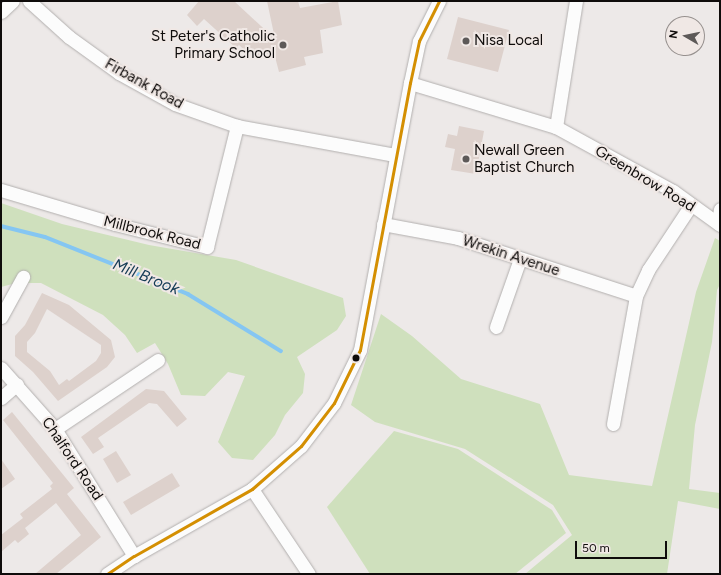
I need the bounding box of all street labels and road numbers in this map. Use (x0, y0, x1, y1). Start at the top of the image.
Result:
street label: Firbank Road (102, 55, 186, 113)
street label: Greenbrow Road (592, 142, 698, 216)
street label: Millbrook Road (102, 212, 202, 254)
street label: Wrekin Avenue (460, 232, 562, 280)
street label: Chalford Road (38, 414, 106, 504)

